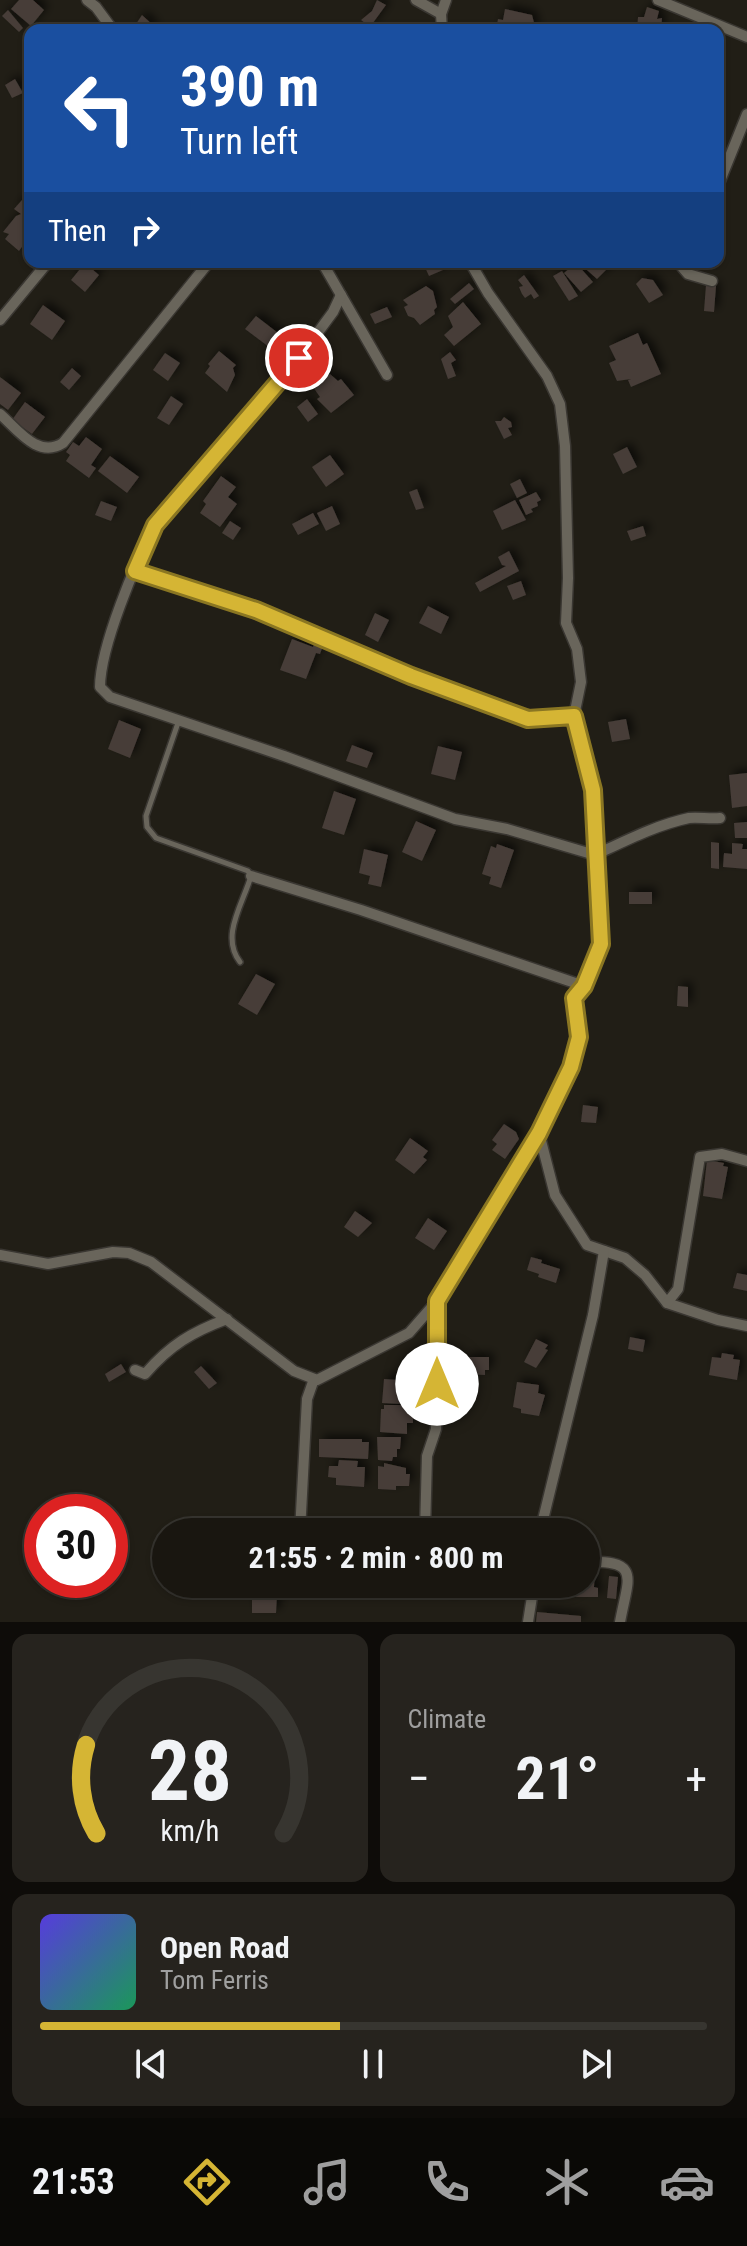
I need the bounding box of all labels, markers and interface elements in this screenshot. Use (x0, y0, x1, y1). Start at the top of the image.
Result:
text: 390 m (180, 54, 319, 120)
icon: left (48, 56, 152, 160)
text: Turn left (180, 121, 298, 163)
icon: right (123, 208, 167, 252)
text: Then (48, 213, 107, 248)
pin (265, 324, 333, 392)
icon: arrive (277, 336, 321, 380)
position arrow (395, 1342, 479, 1426)
speed limit sign: 30 (24, 1494, 128, 1598)
text: 21:55 · 2 min · 800 m (249, 1540, 503, 1575)
text: Climate (408, 1704, 486, 1734)
text: 28 (148, 1723, 232, 1820)
text: 21° (515, 1743, 599, 1814)
text: − (408, 1753, 430, 1805)
text: + (685, 1753, 707, 1805)
text: km/h (160, 1814, 219, 1848)
text: Open Road (160, 1930, 290, 1965)
text: Tom Ferris (160, 1965, 269, 1995)
icon: previous (129, 2042, 173, 2086)
icon: pause (351, 2042, 395, 2086)
icon: next (574, 2042, 618, 2086)
icon: directions (179, 2154, 235, 2210)
icon: music (299, 2154, 355, 2210)
icon: phone (419, 2154, 475, 2210)
icon: climate (539, 2154, 595, 2210)
icon: car (659, 2154, 715, 2210)
text: 21:53 (32, 2161, 115, 2203)

